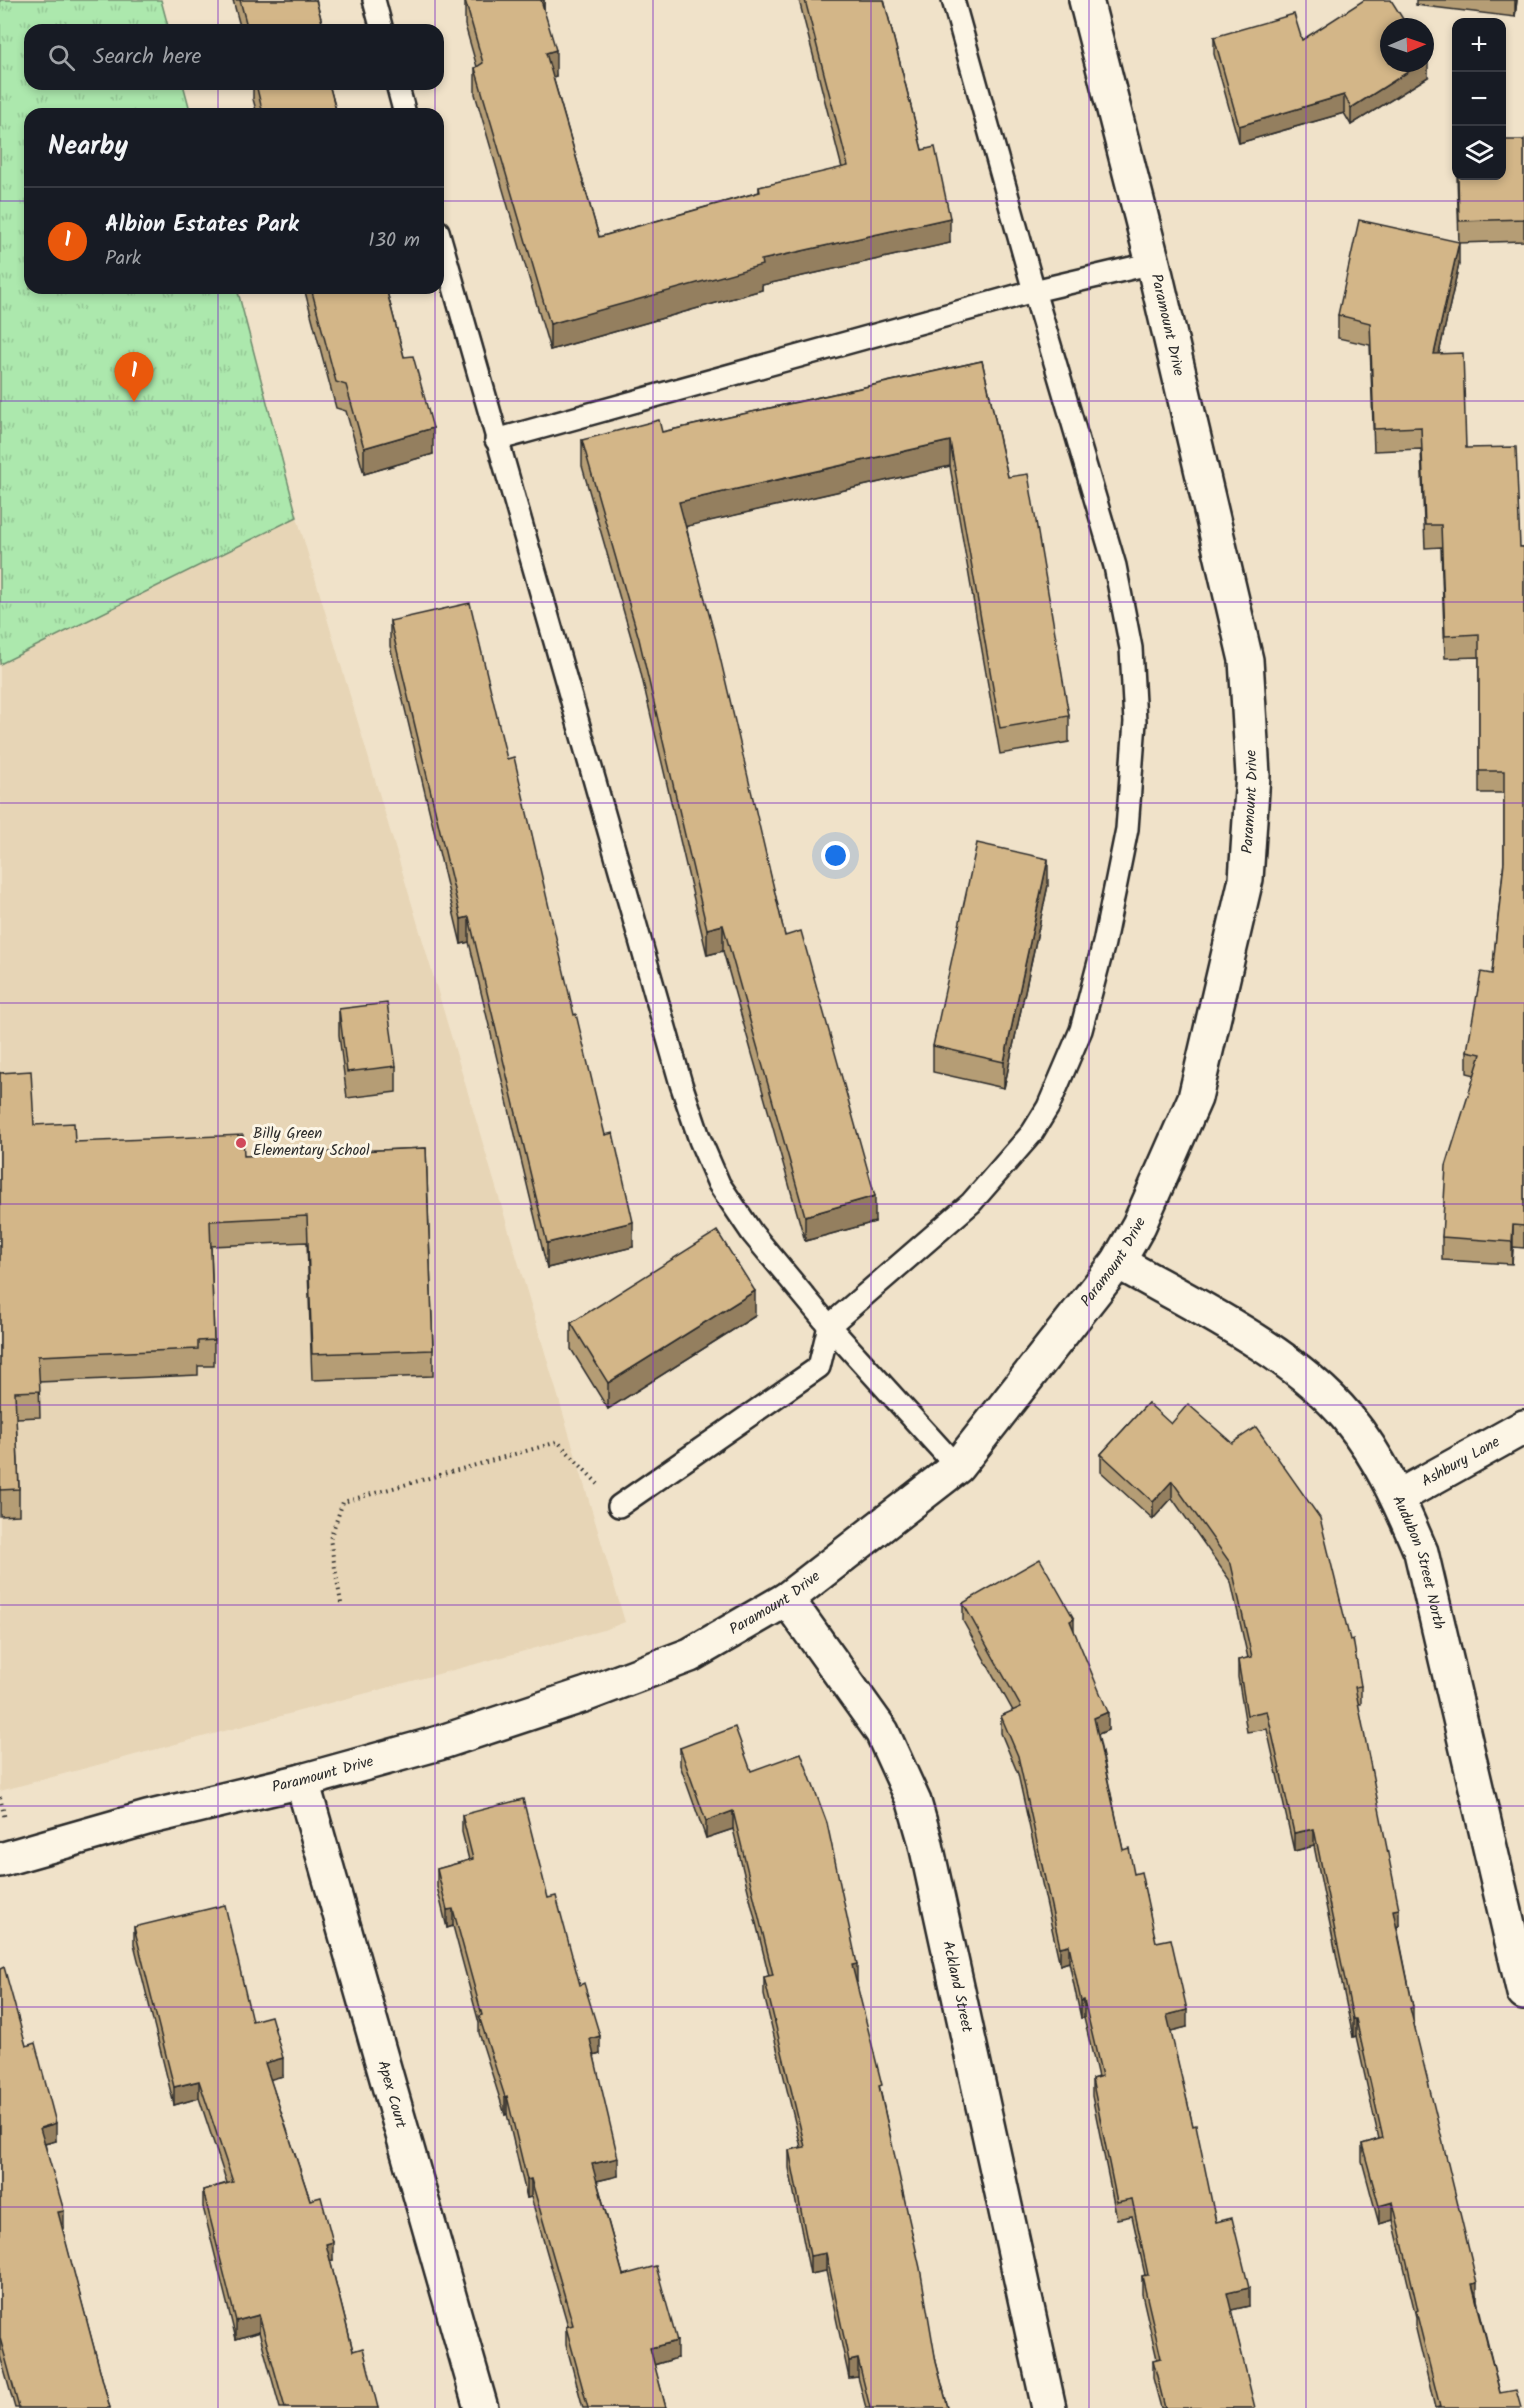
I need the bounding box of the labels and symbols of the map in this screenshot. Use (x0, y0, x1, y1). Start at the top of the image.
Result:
north arrow (1380, 18, 1434, 72)
street label: Paramount Drive (1144, 272, 1190, 379)
pin: 1 (114, 352, 154, 402)
street label: Paramount Drive (1236, 749, 1265, 855)
your location (821, 841, 850, 870)
place label: Billy Green Elementary School (253, 1122, 370, 1163)
marker: Billy Green Elementary School (234, 1136, 248, 1150)
street label: Paramount Drive (1075, 1213, 1153, 1312)
street label: Ashbury Lane (1417, 1430, 1505, 1494)
street label: Audubon Street North (1386, 1492, 1451, 1632)
street label: Paramount Drive (725, 1565, 826, 1642)
street label: Paramount Drive (270, 1750, 377, 1800)
street label: Ackland Street (935, 1938, 979, 2035)
street label: Apex Court (370, 2058, 413, 2131)

